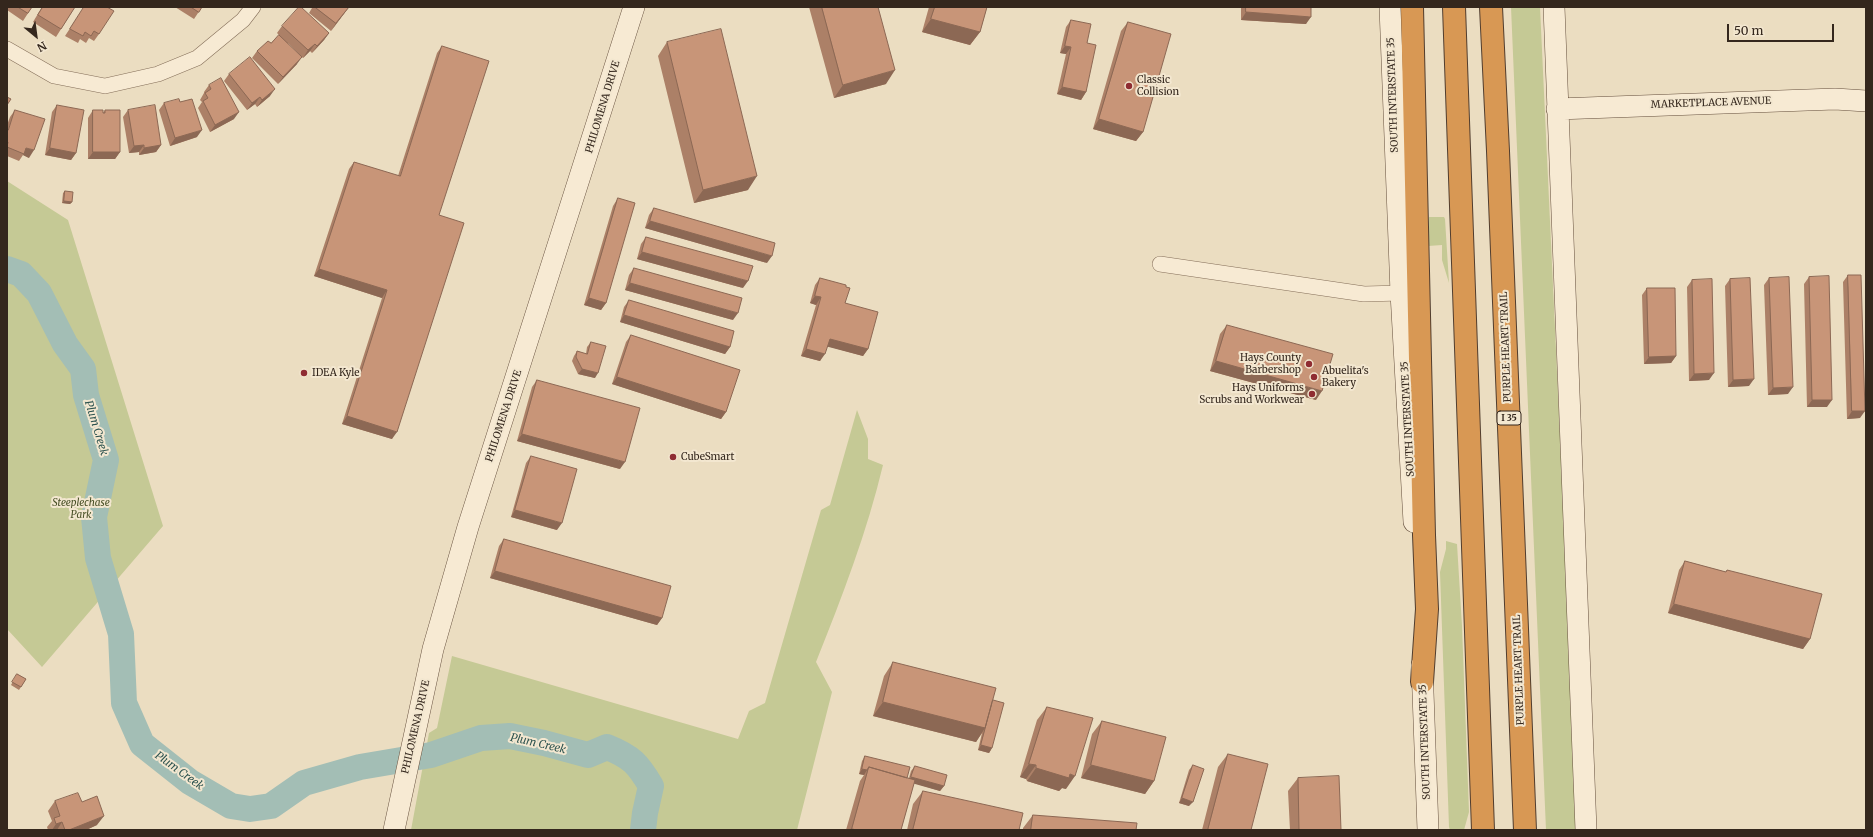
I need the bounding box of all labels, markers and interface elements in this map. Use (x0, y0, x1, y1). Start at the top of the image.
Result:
north arrow (16, 16, 56, 56)
scale bar (1729, 16, 1836, 42)
text: 50 m (1734, 23, 1763, 38)
street label: SOUTH INTERSTATE 35 (1385, 37, 1401, 153)
text: N (35, 38, 49, 55)
street label: PHILOMENA DRIVE (583, 59, 623, 155)
place label: Classic Collision (1137, 74, 1179, 98)
marker: Classic Collision (1124, 81, 1134, 91)
street label: MARKETPLACE AVENUE (1651, 95, 1771, 111)
street label: PURPLE HEART TRAIL (1498, 291, 1514, 403)
place label: Hays County Barbershop (1240, 352, 1301, 376)
marker: Hays County Barbershop (1304, 359, 1314, 369)
street label: SOUTH INTERSTATE 35 (1399, 361, 1417, 477)
place label: Abuelita's Bakery (1322, 365, 1369, 388)
place label: IDEA Kyle (312, 367, 359, 379)
marker: IDEA Kyle (299, 368, 309, 378)
street label: PHILOMENA DRIVE (483, 369, 525, 463)
marker: Abuelita's Bakery (1309, 372, 1319, 382)
place label: Hays Uniforms Scrubs and Workwear (1199, 382, 1304, 406)
marker: Hays Uniforms Scrubs and Workwear (1307, 389, 1317, 399)
water label: Plum Creek (81, 399, 111, 457)
road number: I 35 (1497, 411, 1521, 425)
place label: CubeSmart (681, 451, 734, 463)
marker: CubeSmart (668, 452, 678, 462)
park label: Steeplechase Park (52, 497, 110, 520)
street label: PURPLE HEART TRAIL (1511, 614, 1527, 726)
street label: PHILOMENA DRIVE (399, 679, 433, 775)
street label: SOUTH INTERSTATE 35 (1417, 684, 1433, 800)
water label: Plum Creek (509, 731, 567, 757)
water label: Plum Creek (152, 749, 206, 793)

